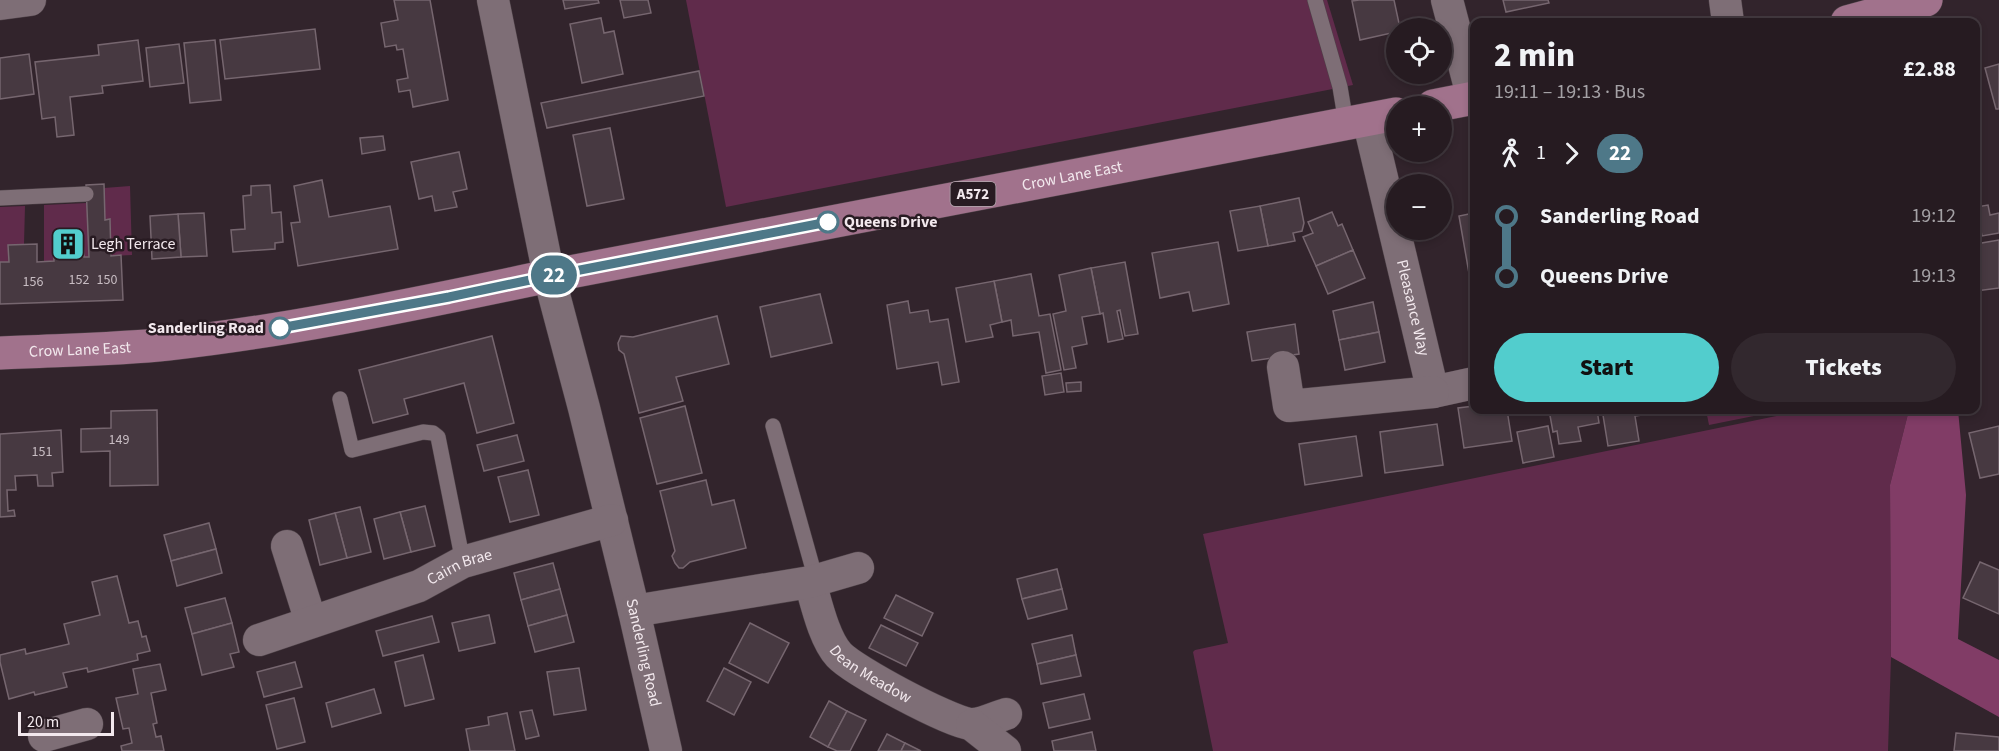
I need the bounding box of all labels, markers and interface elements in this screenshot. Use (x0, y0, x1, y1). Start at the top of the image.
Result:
map controls (1386, 18, 1452, 240)
button: locate (1386, 18, 1452, 84)
text: 2 min (1494, 32, 1575, 79)
text: £2.88 (1903, 53, 1956, 85)
text: 19:11 – 19:13 · Bus (1494, 78, 1645, 106)
button: + (1386, 96, 1452, 162)
icon: walk (1494, 137, 1527, 170)
icon: forward (1555, 137, 1588, 170)
text: 22 (1609, 138, 1631, 168)
text: 1 (1536, 139, 1546, 167)
street label: Crow Lane East (1020, 155, 1125, 196)
button: − (1386, 174, 1452, 240)
road number: A572 (950, 182, 996, 206)
text: Sanderling Road (1540, 200, 1700, 232)
text: 19:12 (1911, 202, 1956, 230)
marker: Queens Drive (817, 211, 839, 233)
place label: Queens Drive (844, 211, 938, 233)
building icon: Legh Terrace (50, 226, 86, 262)
place label: Legh Terrace (91, 233, 176, 255)
line badge: 22 (527, 256, 581, 294)
street label: Pleasance Way (1391, 257, 1435, 359)
text: 22 (543, 260, 565, 290)
text: Queens Drive (1540, 260, 1669, 292)
text: 19:13 (1911, 262, 1956, 290)
house number: 152 (69, 270, 89, 290)
house number: 150 (97, 270, 117, 290)
house number: 156 (23, 272, 43, 292)
place label: Sanderling Road (148, 317, 264, 339)
marker: Sanderling Road (269, 317, 291, 339)
button: Start (1494, 333, 1719, 402)
button: Tickets (1731, 333, 1956, 402)
street label: Crow Lane East (29, 336, 132, 363)
house number: 149 (109, 430, 129, 450)
house number: 151 (32, 442, 52, 462)
street label: Cairn Brae (423, 543, 495, 591)
street label: Sanderling Road (620, 596, 667, 709)
street label: Dean Meadow (824, 641, 916, 709)
scale bar (18, 709, 114, 736)
text: 20 m (27, 711, 59, 733)

